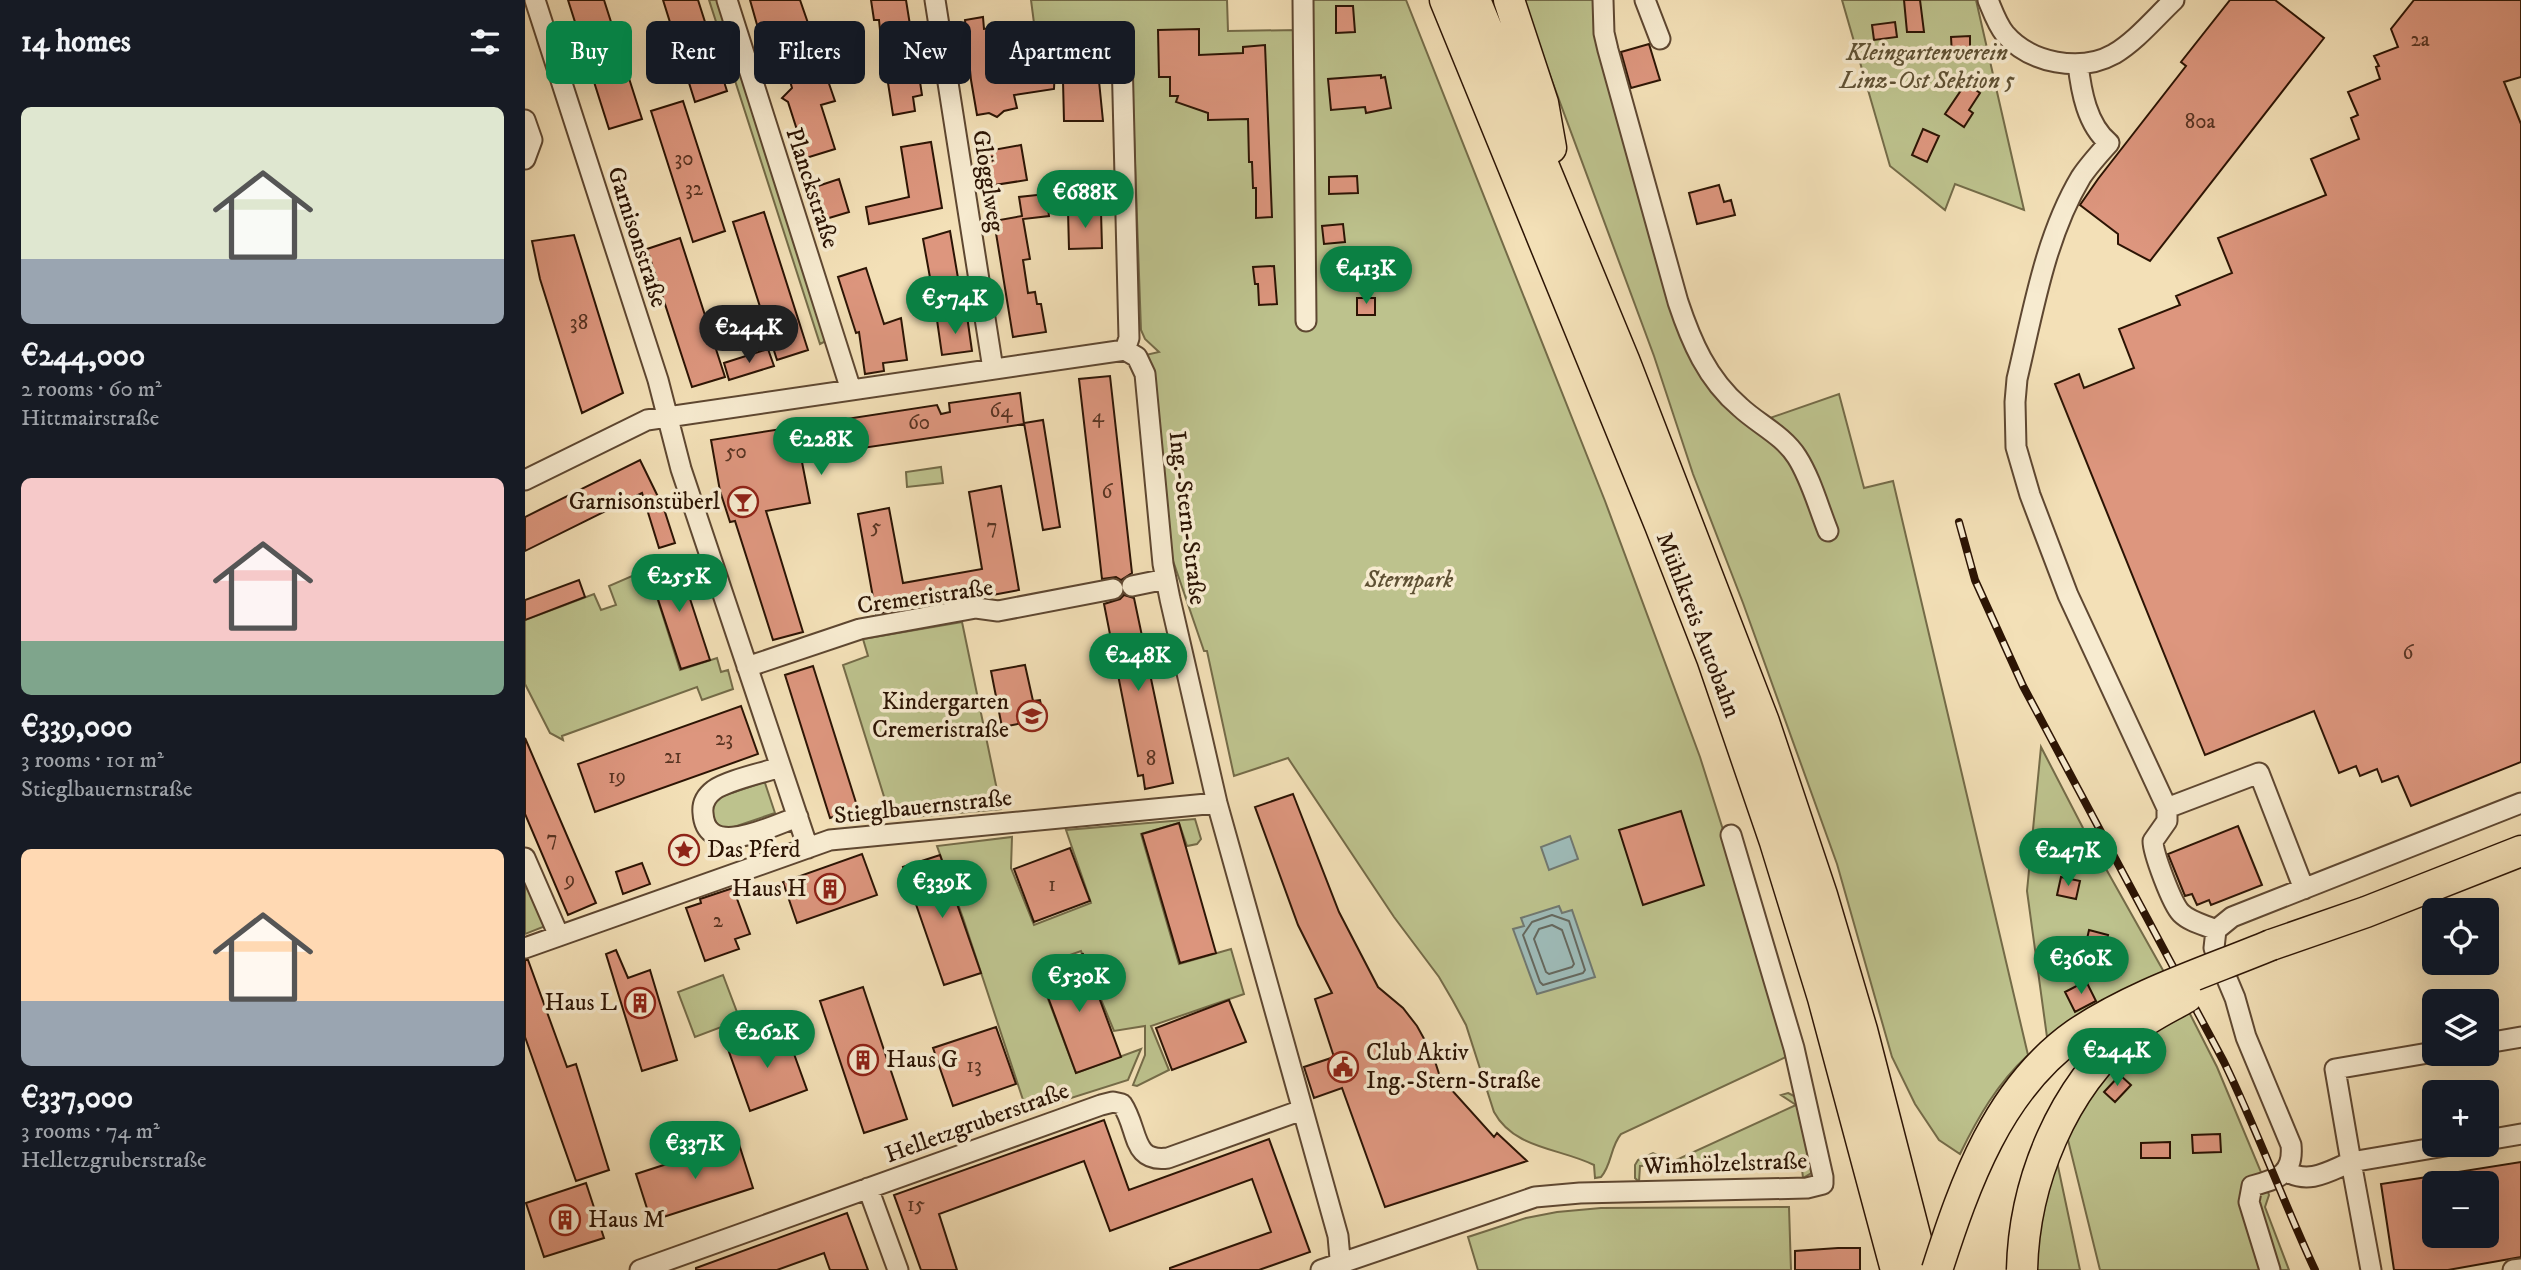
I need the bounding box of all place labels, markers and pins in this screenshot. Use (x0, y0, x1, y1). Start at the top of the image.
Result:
pin: €688K (1036, 170, 1134, 230)
pin: €413K (1317, 246, 1415, 306)
pin: €574K (906, 276, 1004, 336)
pin: €244K (700, 306, 798, 365)
pin: €228K (772, 418, 870, 477)
bar icon: Garnisonstüberl (726, 485, 760, 519)
place label: Garnisonstüberl (569, 487, 721, 517)
pin: €255K (630, 554, 728, 614)
pin: €248K (1089, 634, 1187, 693)
place label: Kindergarten Cremeristraße (872, 687, 1009, 745)
school or university icon: Kindergarten Cremeristraße (1015, 699, 1049, 733)
pin: €247K (2019, 828, 2117, 888)
place icon: Das Pferd (667, 833, 701, 867)
place label: Das Pferd (707, 835, 801, 865)
pin: €339K (893, 860, 991, 920)
building icon: Haus H (813, 872, 847, 906)
place label: Haus H (732, 874, 807, 904)
pin: €360K (2032, 936, 2130, 996)
pin: €530K (1030, 954, 1128, 1014)
building icon: Haus L (623, 986, 657, 1020)
place label: Haus L (545, 988, 617, 1018)
pin: €262K (718, 1010, 816, 1070)
pin: €244K (2068, 1028, 2166, 1088)
place label: Club Aktiv Ing.-Stern-Straße (1366, 1038, 1541, 1096)
building icon: Haus G (846, 1043, 880, 1077)
place label: Haus G (886, 1045, 958, 1075)
public building icon: Club Aktiv Ing.-Stern-Straße (1326, 1050, 1360, 1084)
pin: €337K (646, 1122, 744, 1181)
building icon: Haus M (548, 1203, 582, 1237)
place label: Haus M (588, 1205, 665, 1235)

